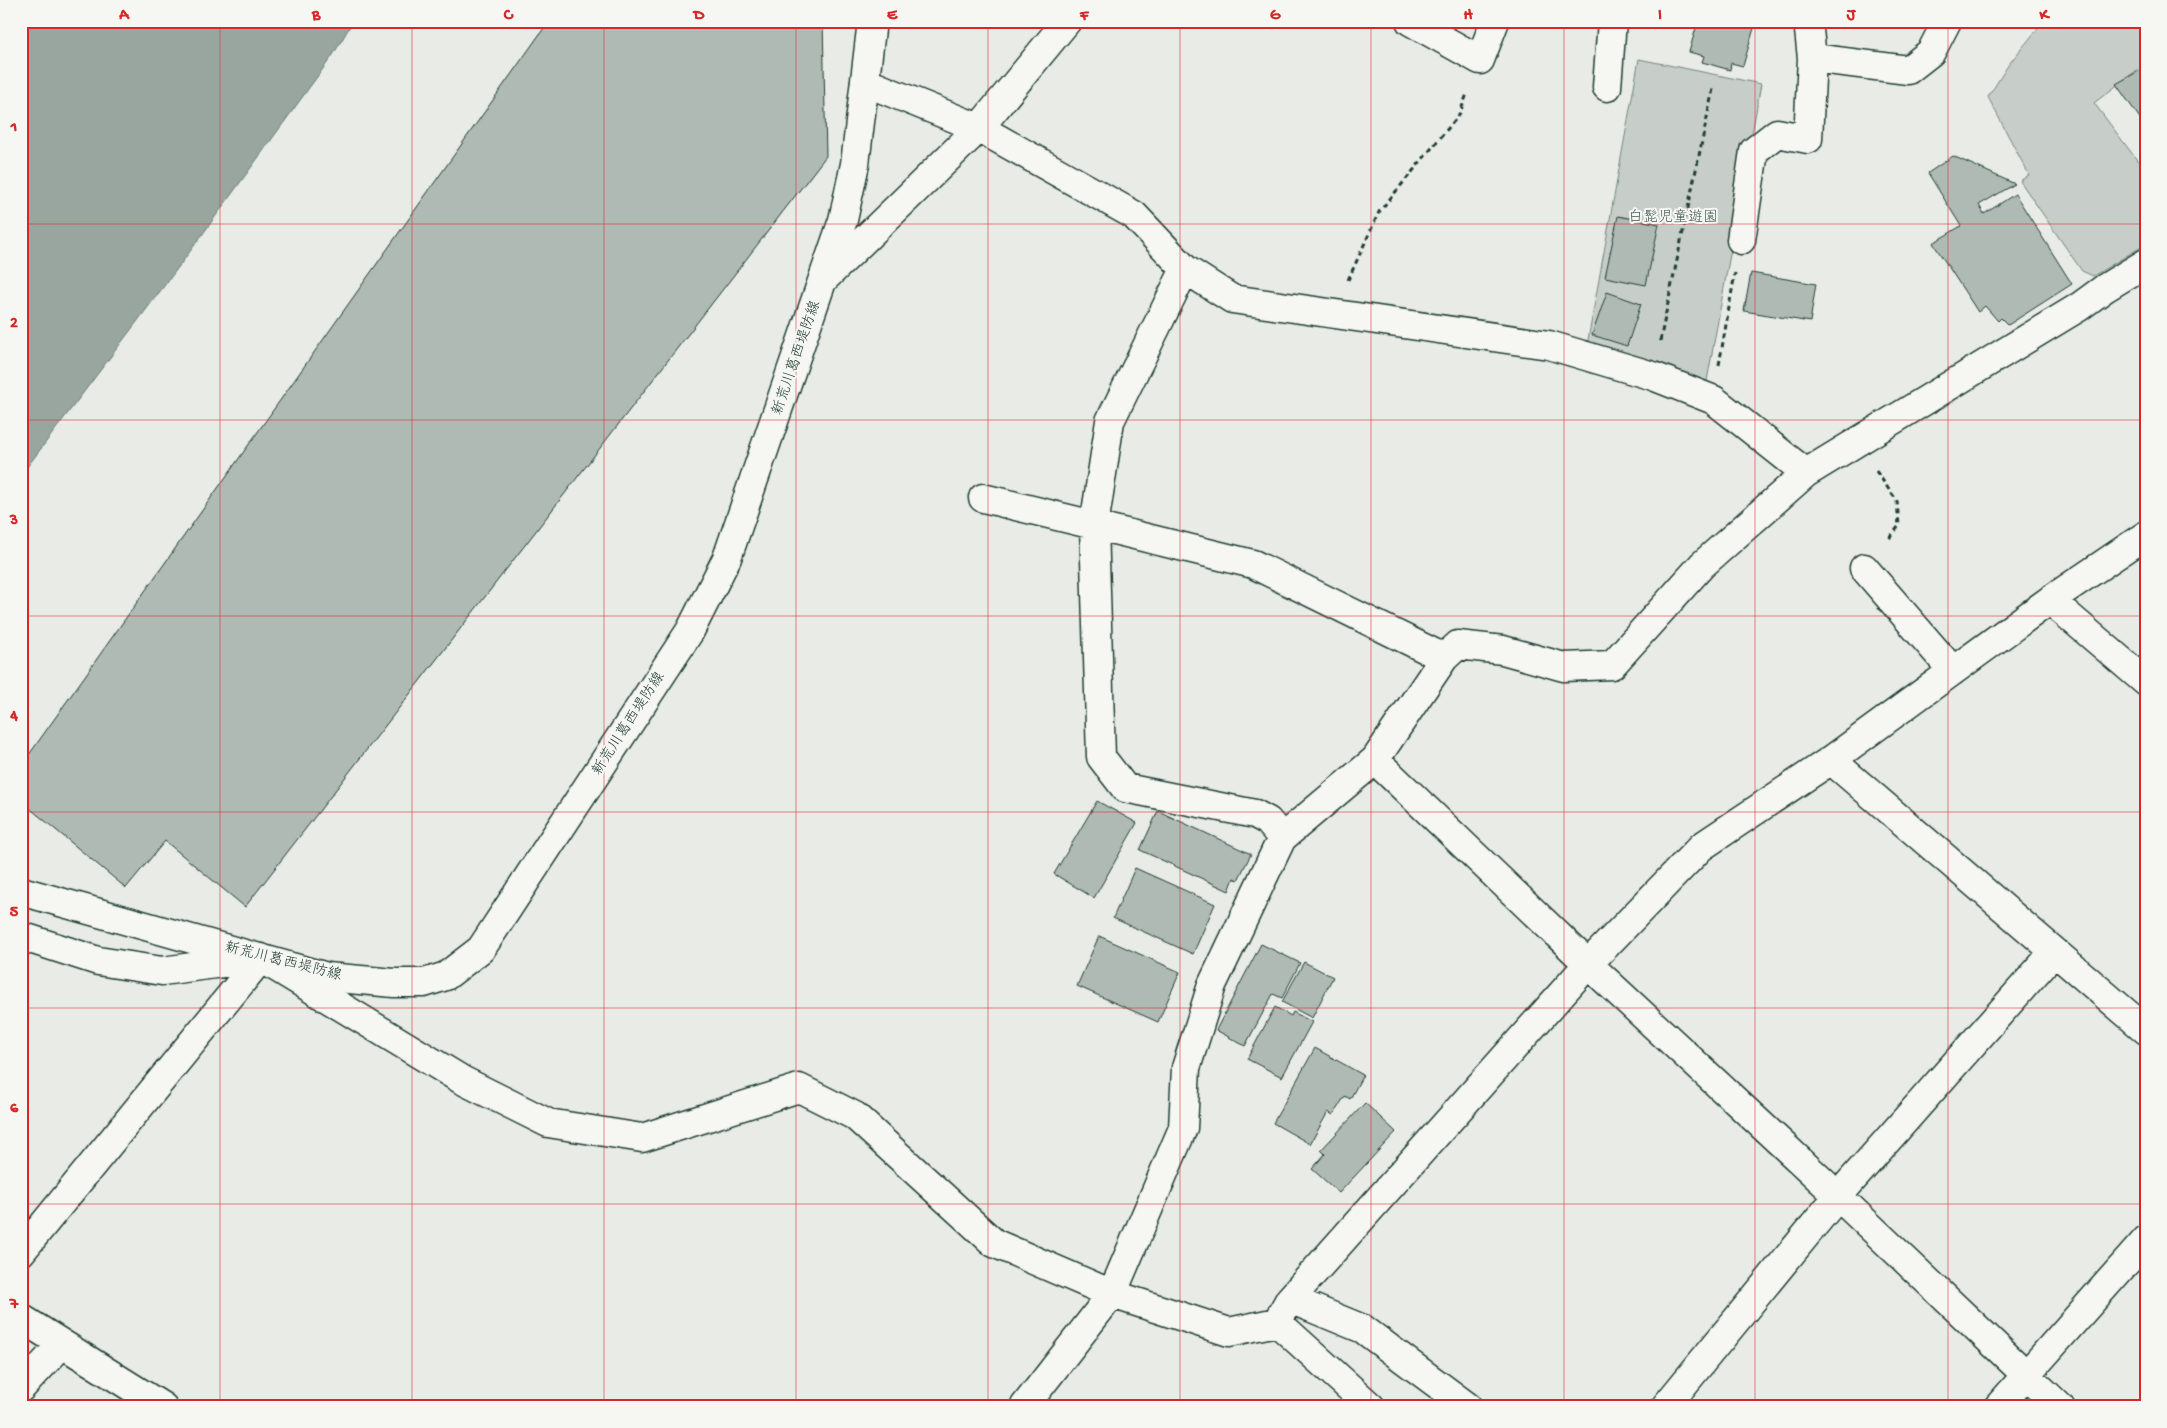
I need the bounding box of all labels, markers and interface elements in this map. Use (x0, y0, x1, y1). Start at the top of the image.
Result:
text: A (118, 7, 130, 26)
text: B (311, 7, 321, 26)
text: C (503, 7, 514, 26)
text: D (692, 7, 705, 26)
text: E (887, 7, 898, 26)
text: F (1079, 7, 1090, 26)
text: G (1270, 7, 1281, 26)
text: H (1463, 7, 1473, 26)
text: I (1658, 7, 1662, 26)
text: J (1846, 7, 1857, 26)
text: K (2039, 7, 2051, 26)
text: 1 (10, 119, 17, 138)
park label: 白髭児童遊園 (1628, 208, 1718, 227)
street label: 新荒川葛西堤防線 (768, 298, 825, 418)
text: 2 (10, 315, 18, 334)
text: 3 (9, 512, 18, 531)
street label: 新荒川葛西堤防線 (588, 668, 669, 779)
text: 4 (9, 708, 18, 727)
text: 5 (10, 904, 19, 923)
street label: 新荒川葛西堤防線 (223, 938, 344, 985)
text: 6 (10, 1100, 19, 1119)
text: 7 (9, 1296, 19, 1315)

